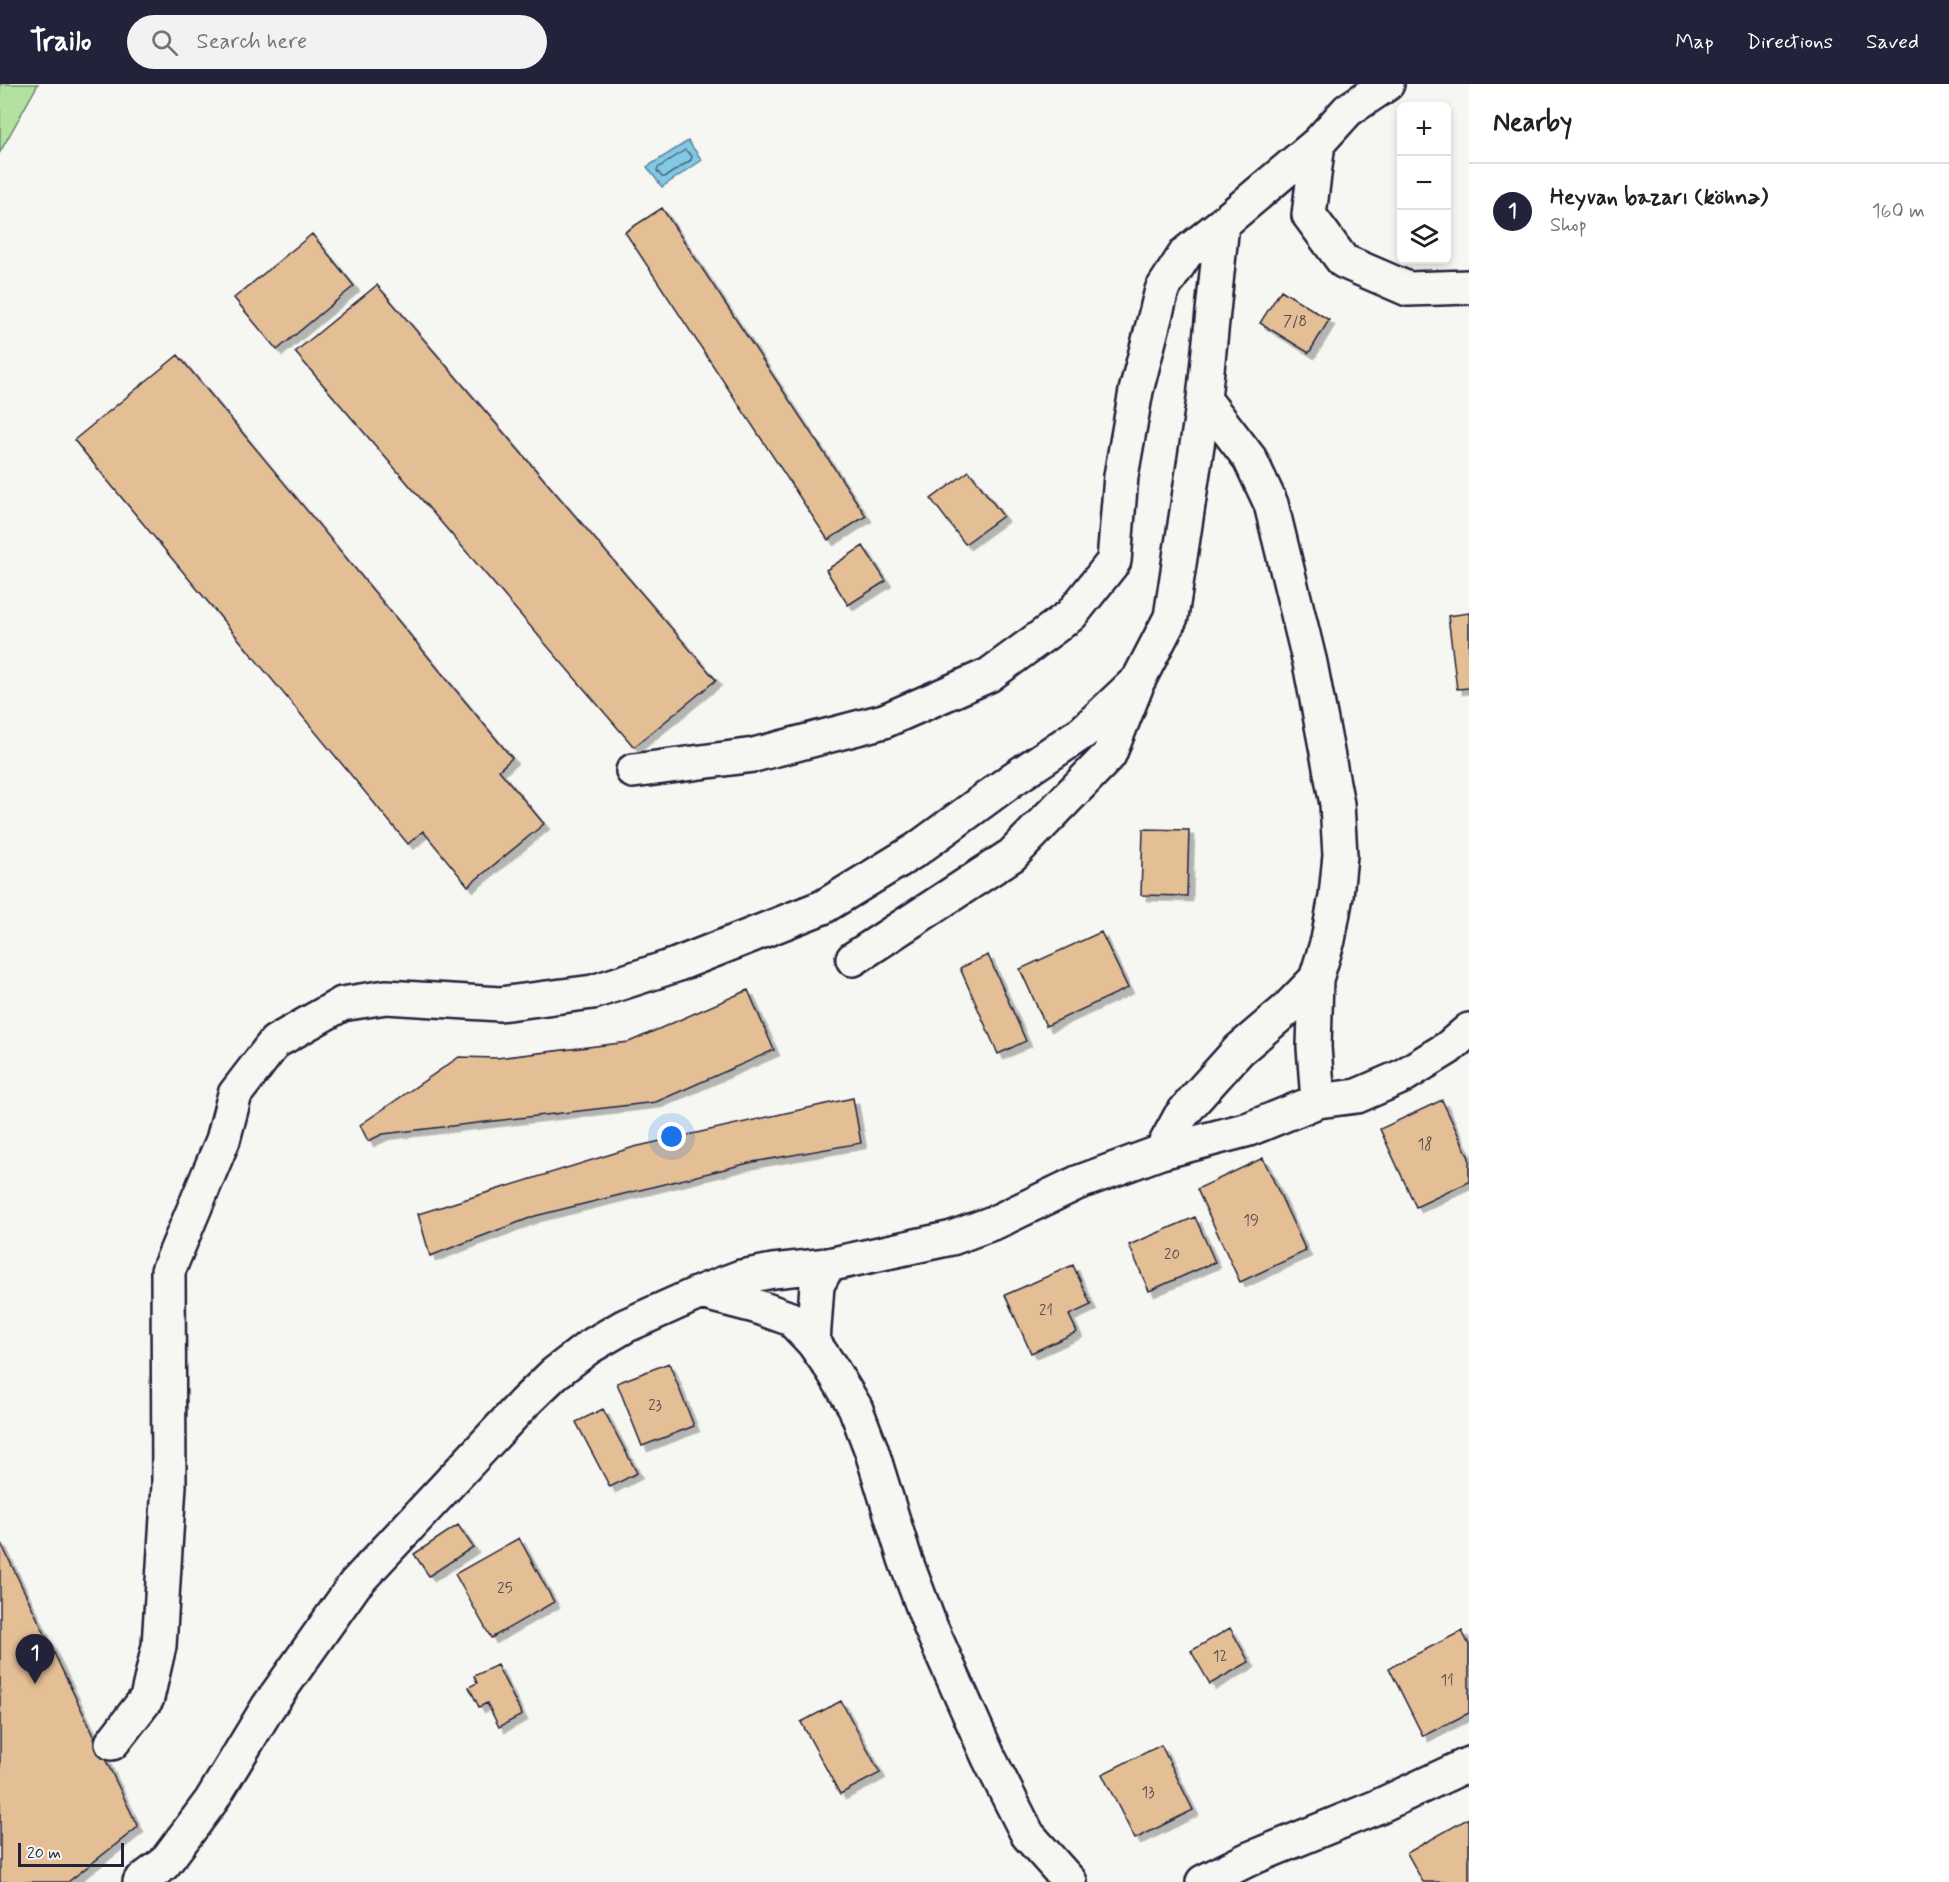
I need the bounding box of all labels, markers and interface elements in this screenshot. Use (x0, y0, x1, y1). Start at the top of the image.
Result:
search box (127, 15, 547, 69)
text: Trailo (30, 24, 91, 61)
icon: search (148, 26, 181, 59)
text: Search here (196, 28, 307, 56)
text: Map (1675, 28, 1714, 56)
text: Directions (1747, 28, 1833, 56)
text: Saved (1866, 28, 1919, 56)
map controls (1397, 102, 1451, 264)
button: + (1397, 102, 1451, 156)
text: Nearby (1493, 106, 1572, 140)
button: − (1397, 156, 1451, 210)
text: Heyvan bazarı (köhnə) (1550, 184, 1768, 212)
text: 1 (1508, 198, 1517, 225)
text: 160 m (1872, 198, 1925, 225)
button: layers (1397, 210, 1451, 264)
text: Shop (1550, 212, 1587, 239)
house number: 7/8 (1283, 312, 1307, 332)
your location (657, 1122, 686, 1151)
house number: 18 (1418, 1135, 1432, 1155)
house number: 19 (1243, 1211, 1259, 1231)
house number: 20 (1164, 1245, 1180, 1265)
house number: 21 (1039, 1301, 1053, 1321)
house number: 23 (648, 1396, 662, 1416)
house number: 25 (497, 1579, 513, 1599)
pin: 1 (15, 1634, 54, 1684)
house number: 12 (1213, 1647, 1227, 1667)
house number: 11 (1440, 1671, 1454, 1691)
house number: 13 (1141, 1783, 1155, 1803)
scale bar (18, 1840, 124, 1868)
text: 20 m (27, 1843, 61, 1864)

